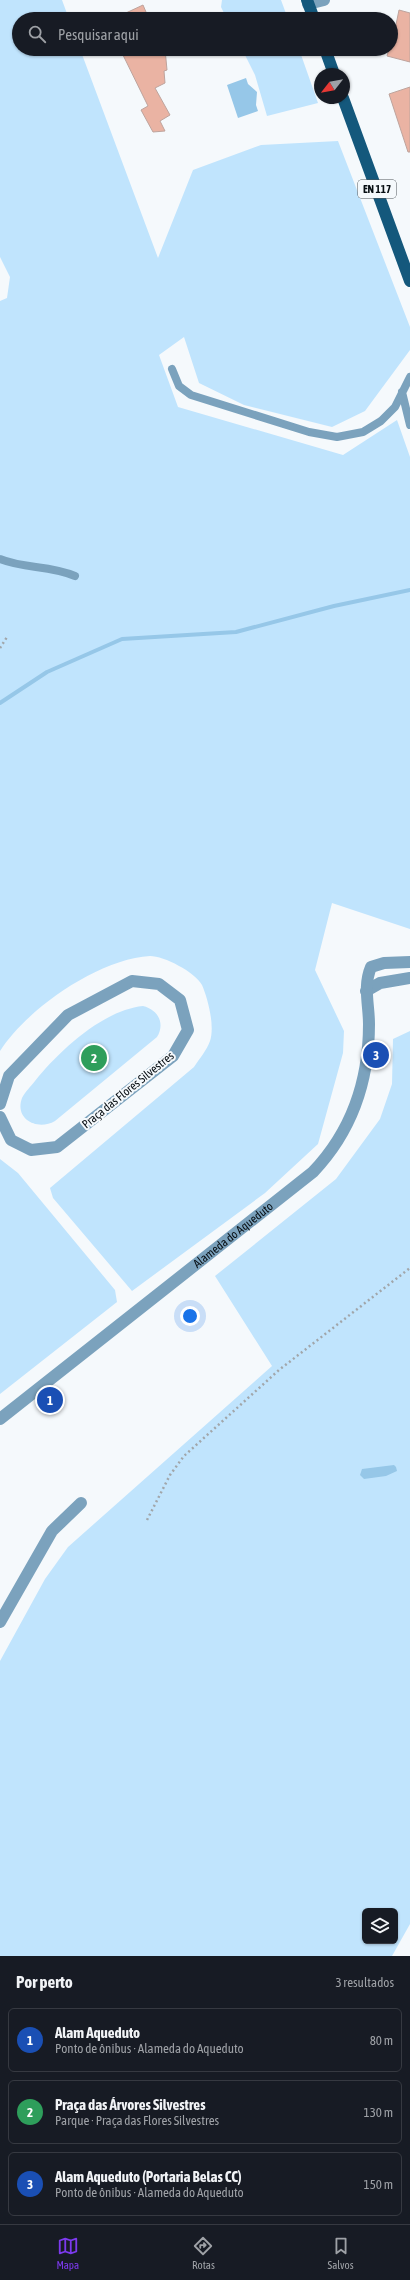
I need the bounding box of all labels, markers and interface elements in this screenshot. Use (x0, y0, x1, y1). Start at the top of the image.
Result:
search box (12, 12, 398, 56)
icon: search (26, 23, 48, 45)
text: Pesquisar aqui (58, 26, 139, 43)
north arrow (314, 68, 350, 104)
road number: EN 117 (358, 180, 396, 198)
pin: 3 (363, 1040, 389, 1070)
pin: 2 (81, 1043, 107, 1073)
street label: Praça das Flores Silvestres (79, 1049, 177, 1131)
street label: Alameda do Aqueduto (190, 1199, 276, 1271)
your location (180, 1306, 200, 1326)
pin: 1 (37, 1385, 63, 1415)
map controls (362, 1908, 398, 1944)
button: layers (362, 1908, 398, 1944)
text: Por perto (16, 1972, 73, 1992)
text: 3 resultados (335, 1975, 394, 1990)
text: Alam Aqueduto (55, 2024, 140, 2041)
text: 1 (27, 2033, 33, 2048)
text: 80 m (370, 2033, 393, 2048)
text: Ponto de ônibus · Alameda do Aqueduto (55, 2041, 244, 2056)
text: Praça das Árvores Silvestres (55, 2096, 205, 2113)
text: 2 (27, 2105, 33, 2120)
text: 130 m (364, 2105, 393, 2120)
text: Parque · Praça das Flores Silvestres (55, 2113, 219, 2128)
text: Alam Aqueduto (Portaria Belas CC) (55, 2168, 242, 2185)
text: 3 (27, 2177, 33, 2192)
text: 150 m (364, 2177, 393, 2192)
text: Ponto de ônibus · Alameda do Aqueduto (55, 2185, 244, 2200)
tab: Mapa (56, 2235, 79, 2271)
tab: Rotas (192, 2235, 215, 2271)
tab: Salvos (328, 2235, 354, 2271)

